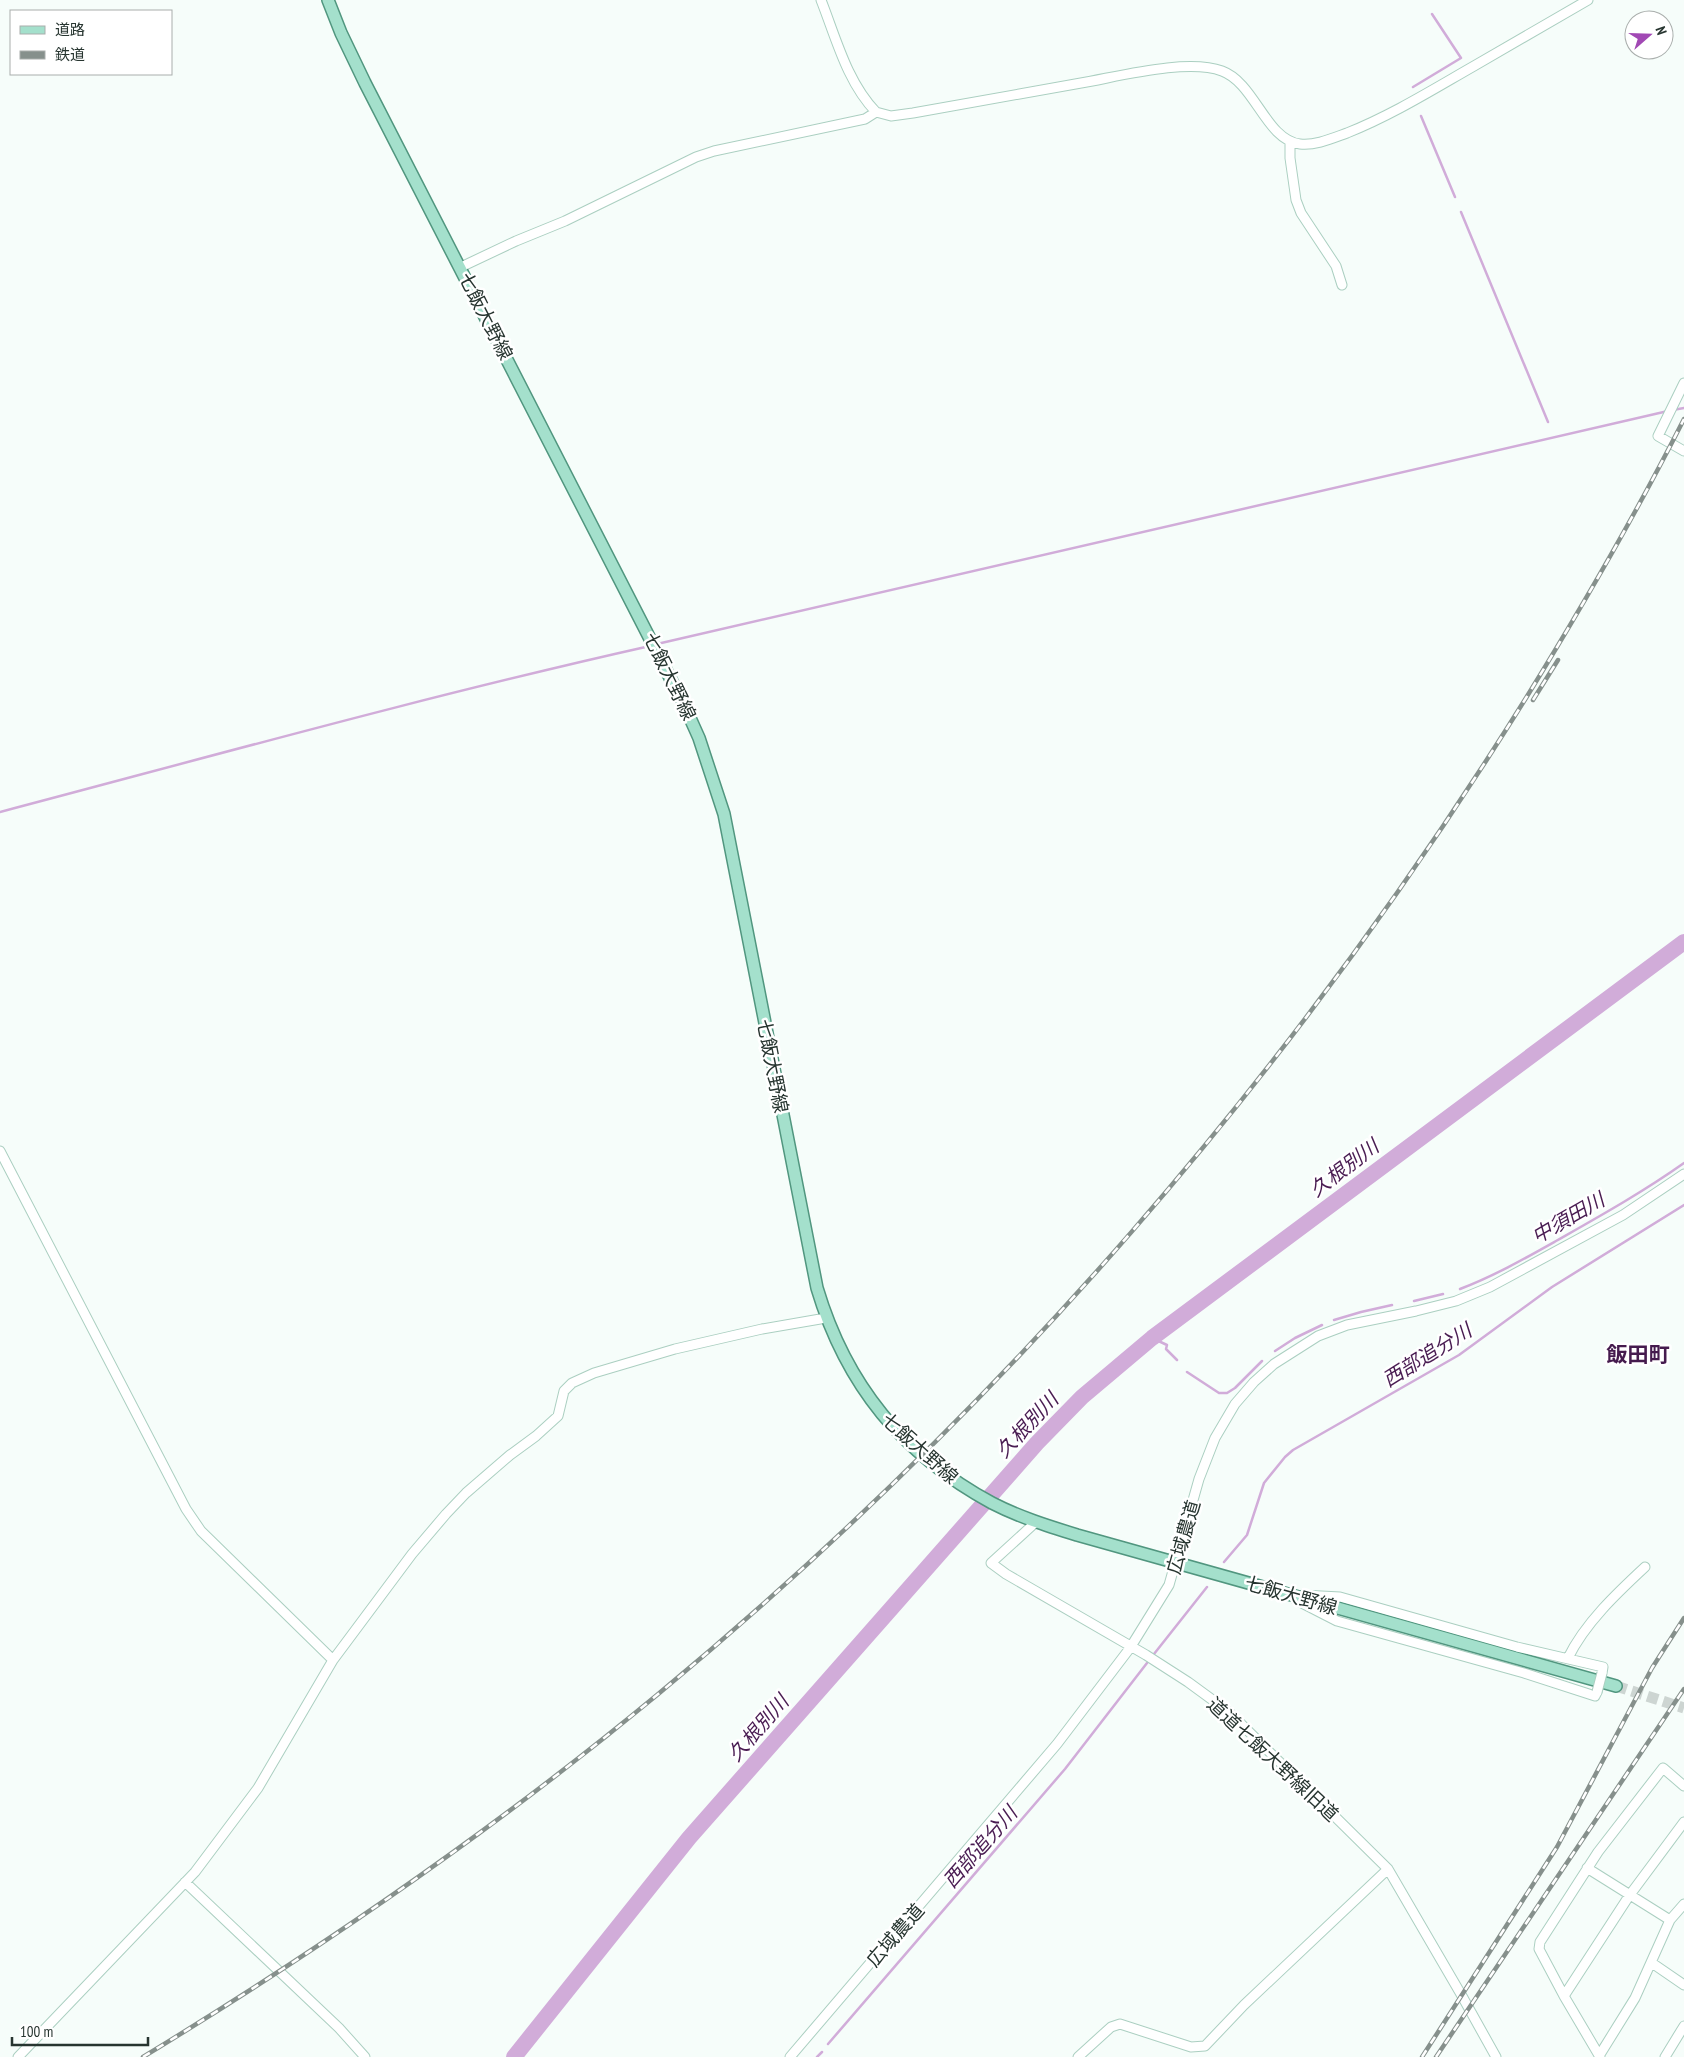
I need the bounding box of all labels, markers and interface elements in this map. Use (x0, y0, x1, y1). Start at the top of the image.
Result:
legend (10, 10, 172, 75)
north arrow (1624, 10, 1674, 60)
text: 道路 (55, 20, 85, 39)
text: N (1651, 24, 1671, 37)
text: 鉄道 (55, 45, 85, 64)
street label: 七飯大野線 (454, 268, 518, 364)
street label: 七飯大野線 (638, 628, 702, 724)
street label: 七飯大野線 (752, 1017, 794, 1115)
water label: 久根別川 (1304, 1132, 1385, 1202)
water label: 中須田川 (1527, 1186, 1611, 1249)
water label: 西部追分川 (1378, 1316, 1478, 1393)
district label: 飯田町 (1606, 1341, 1670, 1368)
water label: 久根別川 (990, 1385, 1065, 1463)
street label: 七飯大野線 (877, 1407, 963, 1489)
street label: 広域農道 (1161, 1497, 1205, 1577)
street label: 七飯大野線 (1242, 1570, 1340, 1620)
water label: 久根別川 (722, 1688, 795, 1767)
street label: 道道七飯大野線旧道 (1202, 1692, 1344, 1826)
water label: 西部追分川 (937, 1799, 1024, 1893)
street label: 広域農道 (861, 1898, 929, 1972)
scale bar (12, 2014, 149, 2046)
text: 100 m (20, 2022, 53, 2041)

